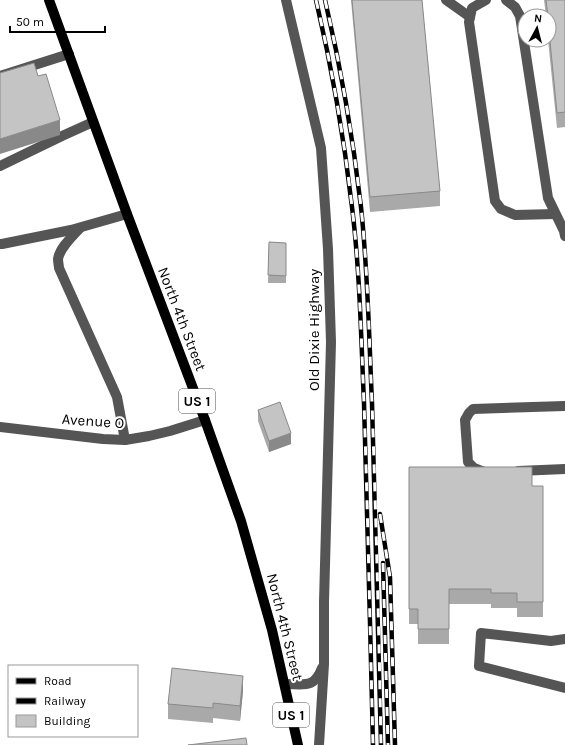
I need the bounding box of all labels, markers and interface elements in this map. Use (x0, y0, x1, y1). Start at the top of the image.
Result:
scale bar (10, 8, 105, 34)
north arrow (517, 8, 557, 48)
text: N (533, 12, 543, 26)
text: 50 m (16, 15, 44, 29)
street label: North 4th Street (154, 264, 210, 374)
street label: Old Dixie Highway (305, 269, 323, 391)
road number: US 1 (179, 389, 215, 413)
street label: Avenue O (61, 410, 125, 432)
street label: North 4th Street (263, 571, 307, 683)
legend (8, 665, 138, 737)
text: Road (44, 674, 72, 688)
text: Railway (44, 694, 86, 708)
road number: US 1 (273, 703, 309, 727)
text: Building (44, 714, 91, 728)

